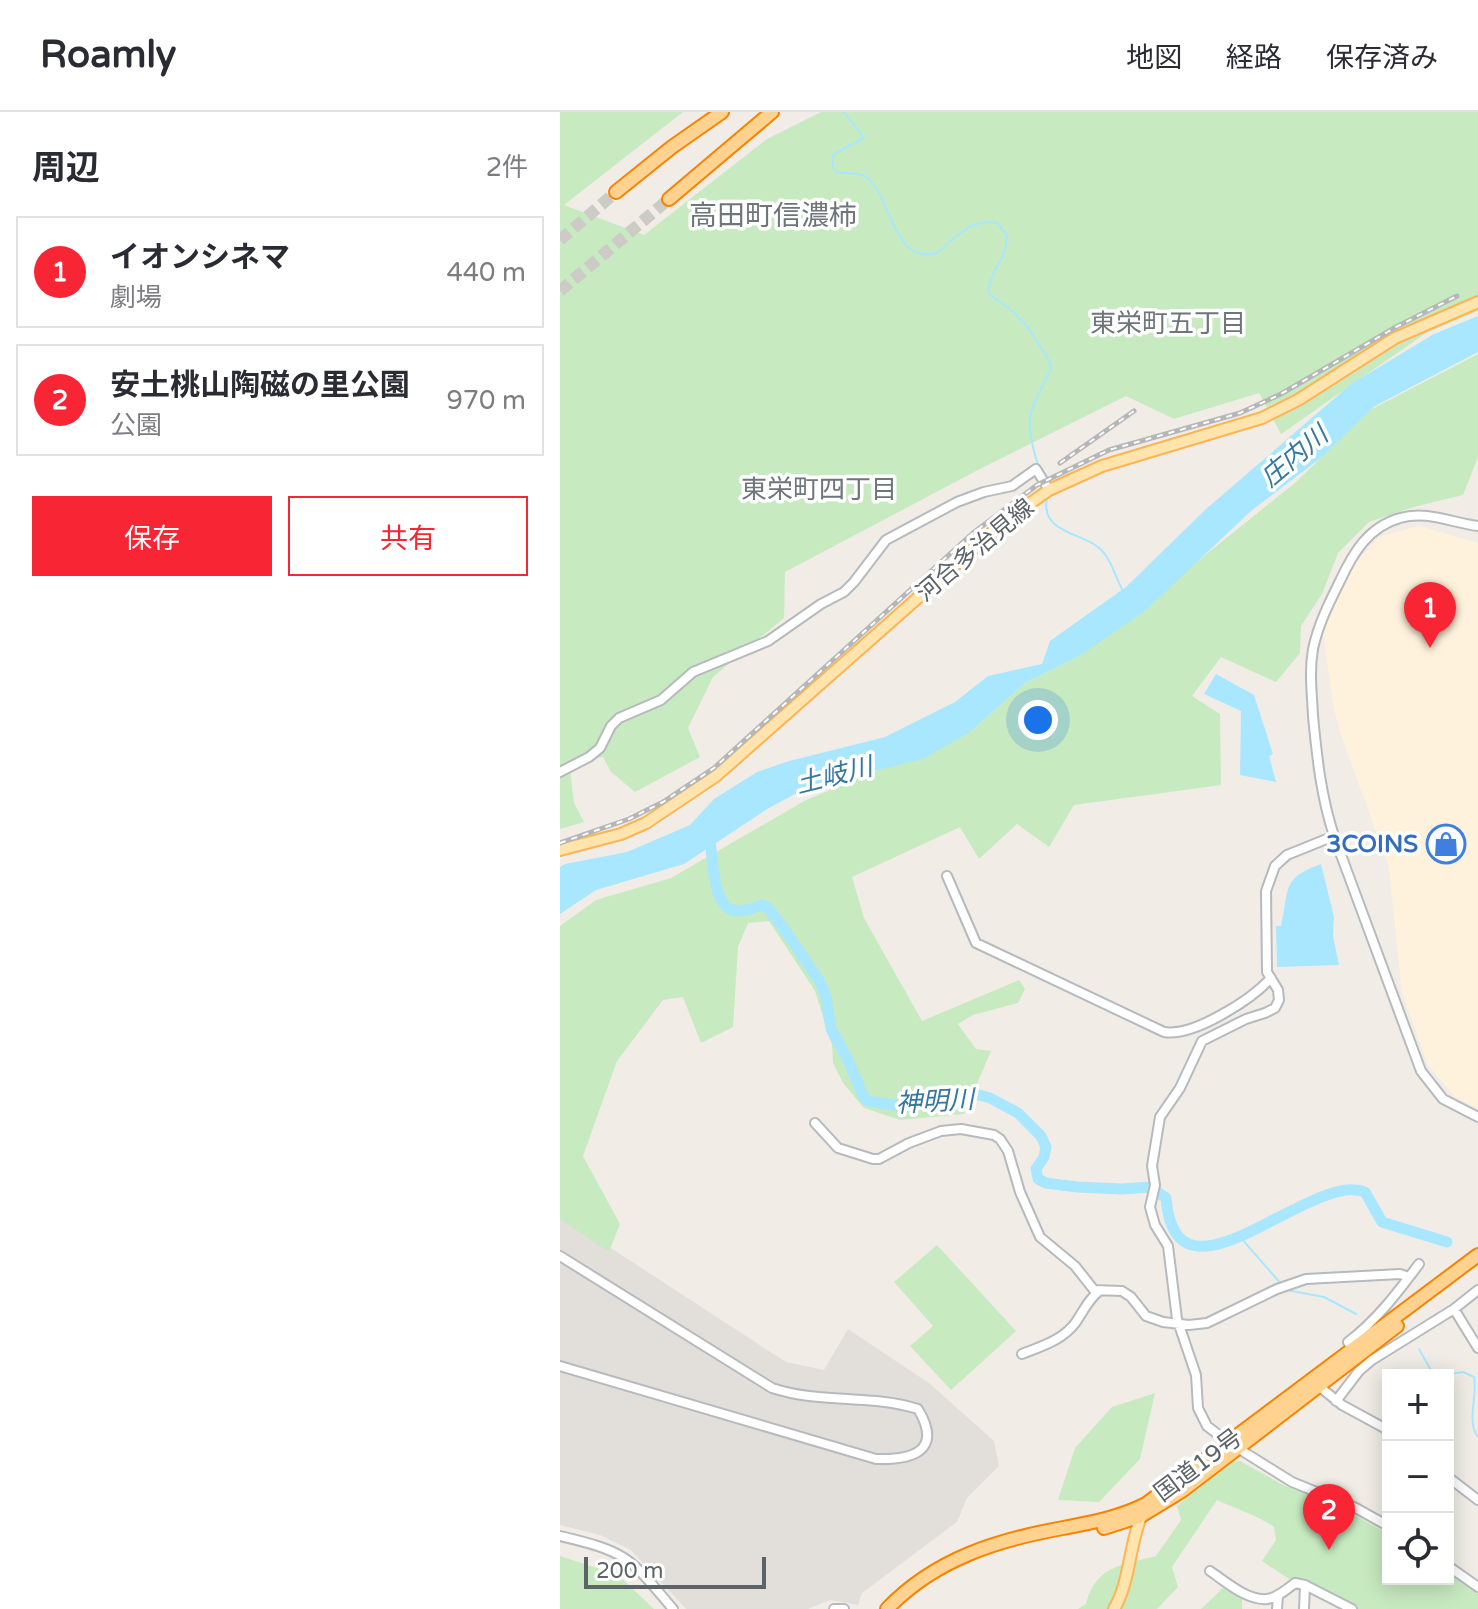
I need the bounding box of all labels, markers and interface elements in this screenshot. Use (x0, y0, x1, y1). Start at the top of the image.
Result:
text: Roamly (40, 32, 176, 78)
text: 地図 (1126, 41, 1182, 75)
text: 経路 (1226, 41, 1282, 75)
text: 保存済み (1326, 41, 1438, 75)
text: 周辺 (32, 148, 100, 189)
text: 2件 (486, 152, 528, 183)
district label: 高田町信濃柿 (689, 199, 857, 233)
text: イオンシネマ (110, 239, 290, 276)
text: 1 (52, 257, 68, 288)
text: 440 m (446, 257, 526, 288)
text: 劇場 (110, 282, 162, 313)
district label: 東栄町五丁目 (1090, 308, 1246, 339)
text: 安土桃山陶磁の里公園 (110, 367, 410, 404)
text: 2 (52, 385, 68, 416)
text: 970 m (446, 385, 526, 416)
text: 公園 (110, 410, 162, 441)
water label: 庄内川 (1254, 418, 1336, 493)
district label: 東栄町四丁目 (741, 474, 897, 505)
street label: 河合多治見線 (911, 493, 1040, 608)
button: 保存 (32, 496, 272, 576)
button: 共有 (288, 496, 528, 576)
pin: 1 (1404, 582, 1456, 648)
your location (1018, 700, 1058, 740)
water label: 土岐川 (793, 750, 879, 800)
shop icon: 3COINS (1425, 823, 1467, 865)
place label: 3COINS (1326, 830, 1418, 859)
water label: 神明川 (895, 1084, 978, 1119)
map controls (1382, 1369, 1454, 1585)
button: + (1382, 1369, 1454, 1441)
street label: 国道19号 (1149, 1423, 1248, 1508)
button: − (1382, 1441, 1454, 1513)
pin: 2 (1303, 1484, 1355, 1550)
button: locate (1382, 1513, 1454, 1585)
scale bar (584, 1553, 766, 1589)
text: 200 m (596, 1558, 663, 1584)

